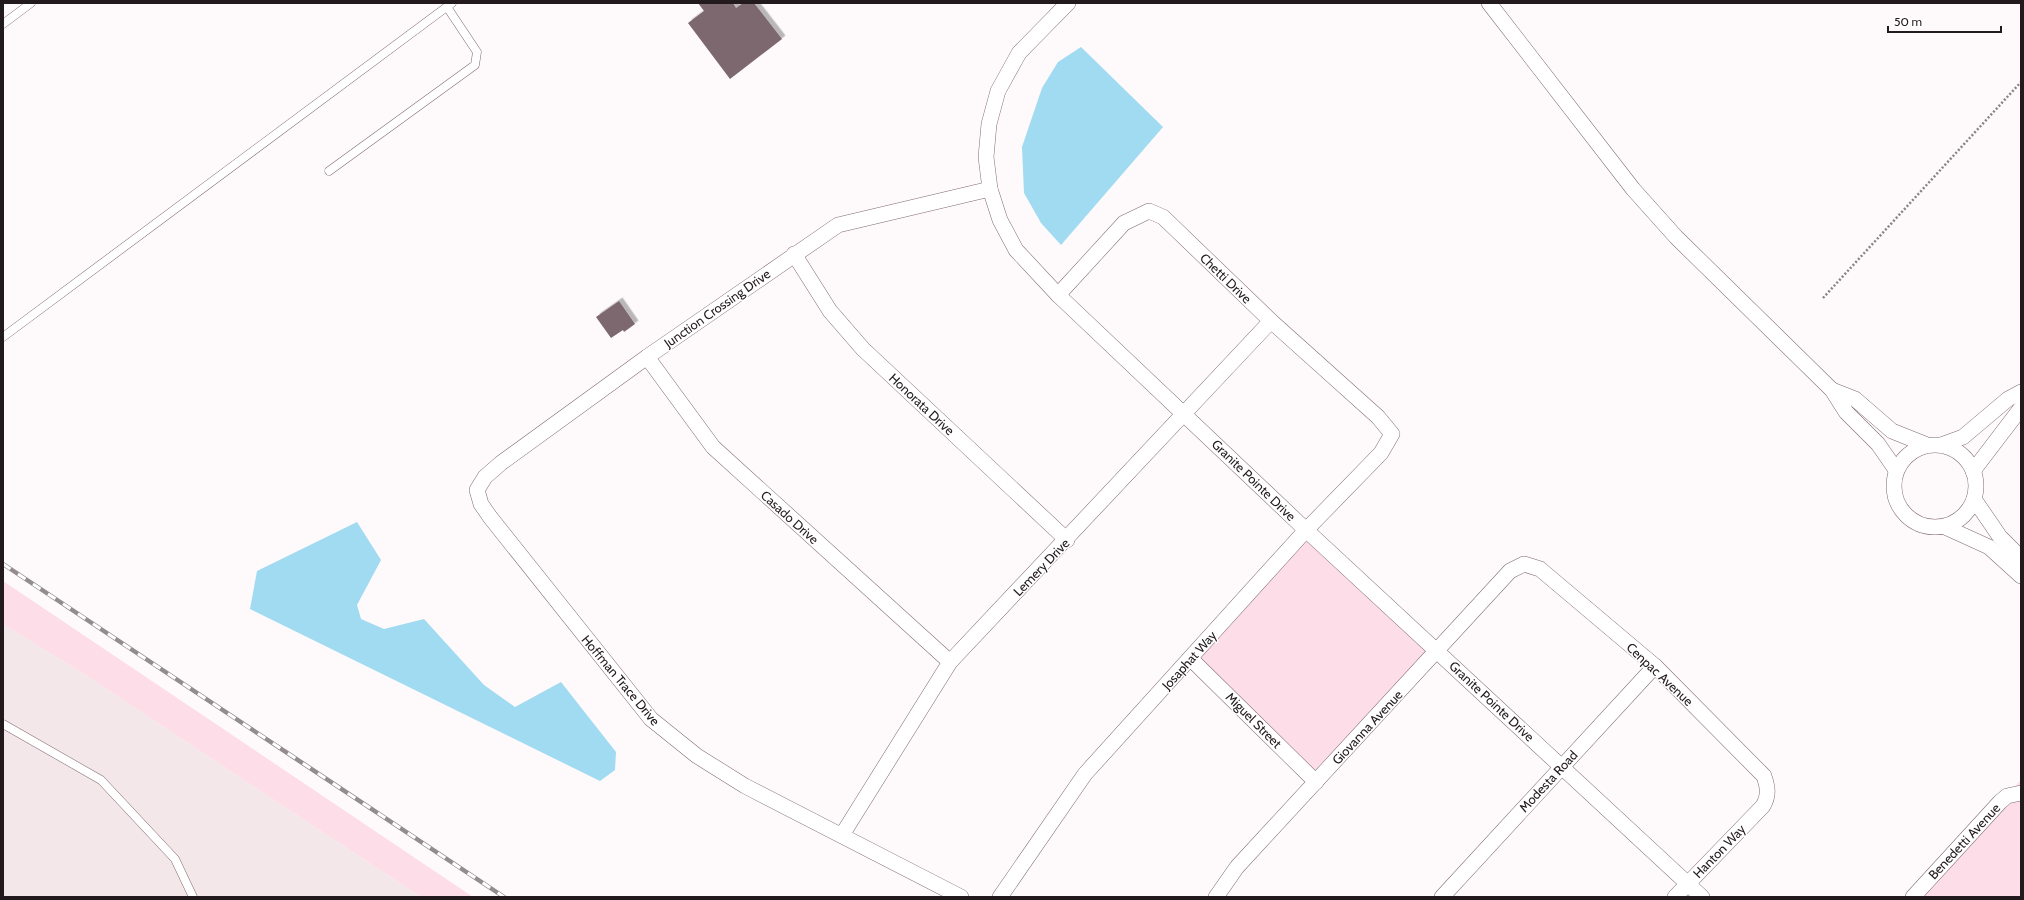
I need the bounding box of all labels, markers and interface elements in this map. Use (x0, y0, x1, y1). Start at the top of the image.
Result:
scale bar (1888, 8, 2001, 34)
text: 50 m (1894, 14, 1922, 29)
street label: Chetti Drive (1197, 250, 1255, 307)
street label: Junction Crossing Drive (660, 265, 773, 351)
street label: Honorata Drive (886, 370, 958, 439)
street label: Granite Pointe Drive (1209, 436, 1299, 524)
street label: Casado Drive (758, 487, 822, 547)
street label: Lemery Drive (1010, 535, 1073, 599)
street label: Josaphat Way (1158, 627, 1220, 694)
street label: Hoffman Trace Drive (579, 632, 664, 729)
street label: Cenpac Avenue (1623, 639, 1697, 709)
street label: Granite Pointe Drive (1446, 658, 1538, 745)
street label: Giovanna Avenue (1328, 686, 1406, 768)
street label: Miguel Street (1223, 689, 1286, 752)
street label: Modesta Road (1515, 747, 1581, 815)
street label: Benedetti Avenue (1925, 800, 2003, 882)
street label: Hanton Way (1689, 821, 1749, 881)

